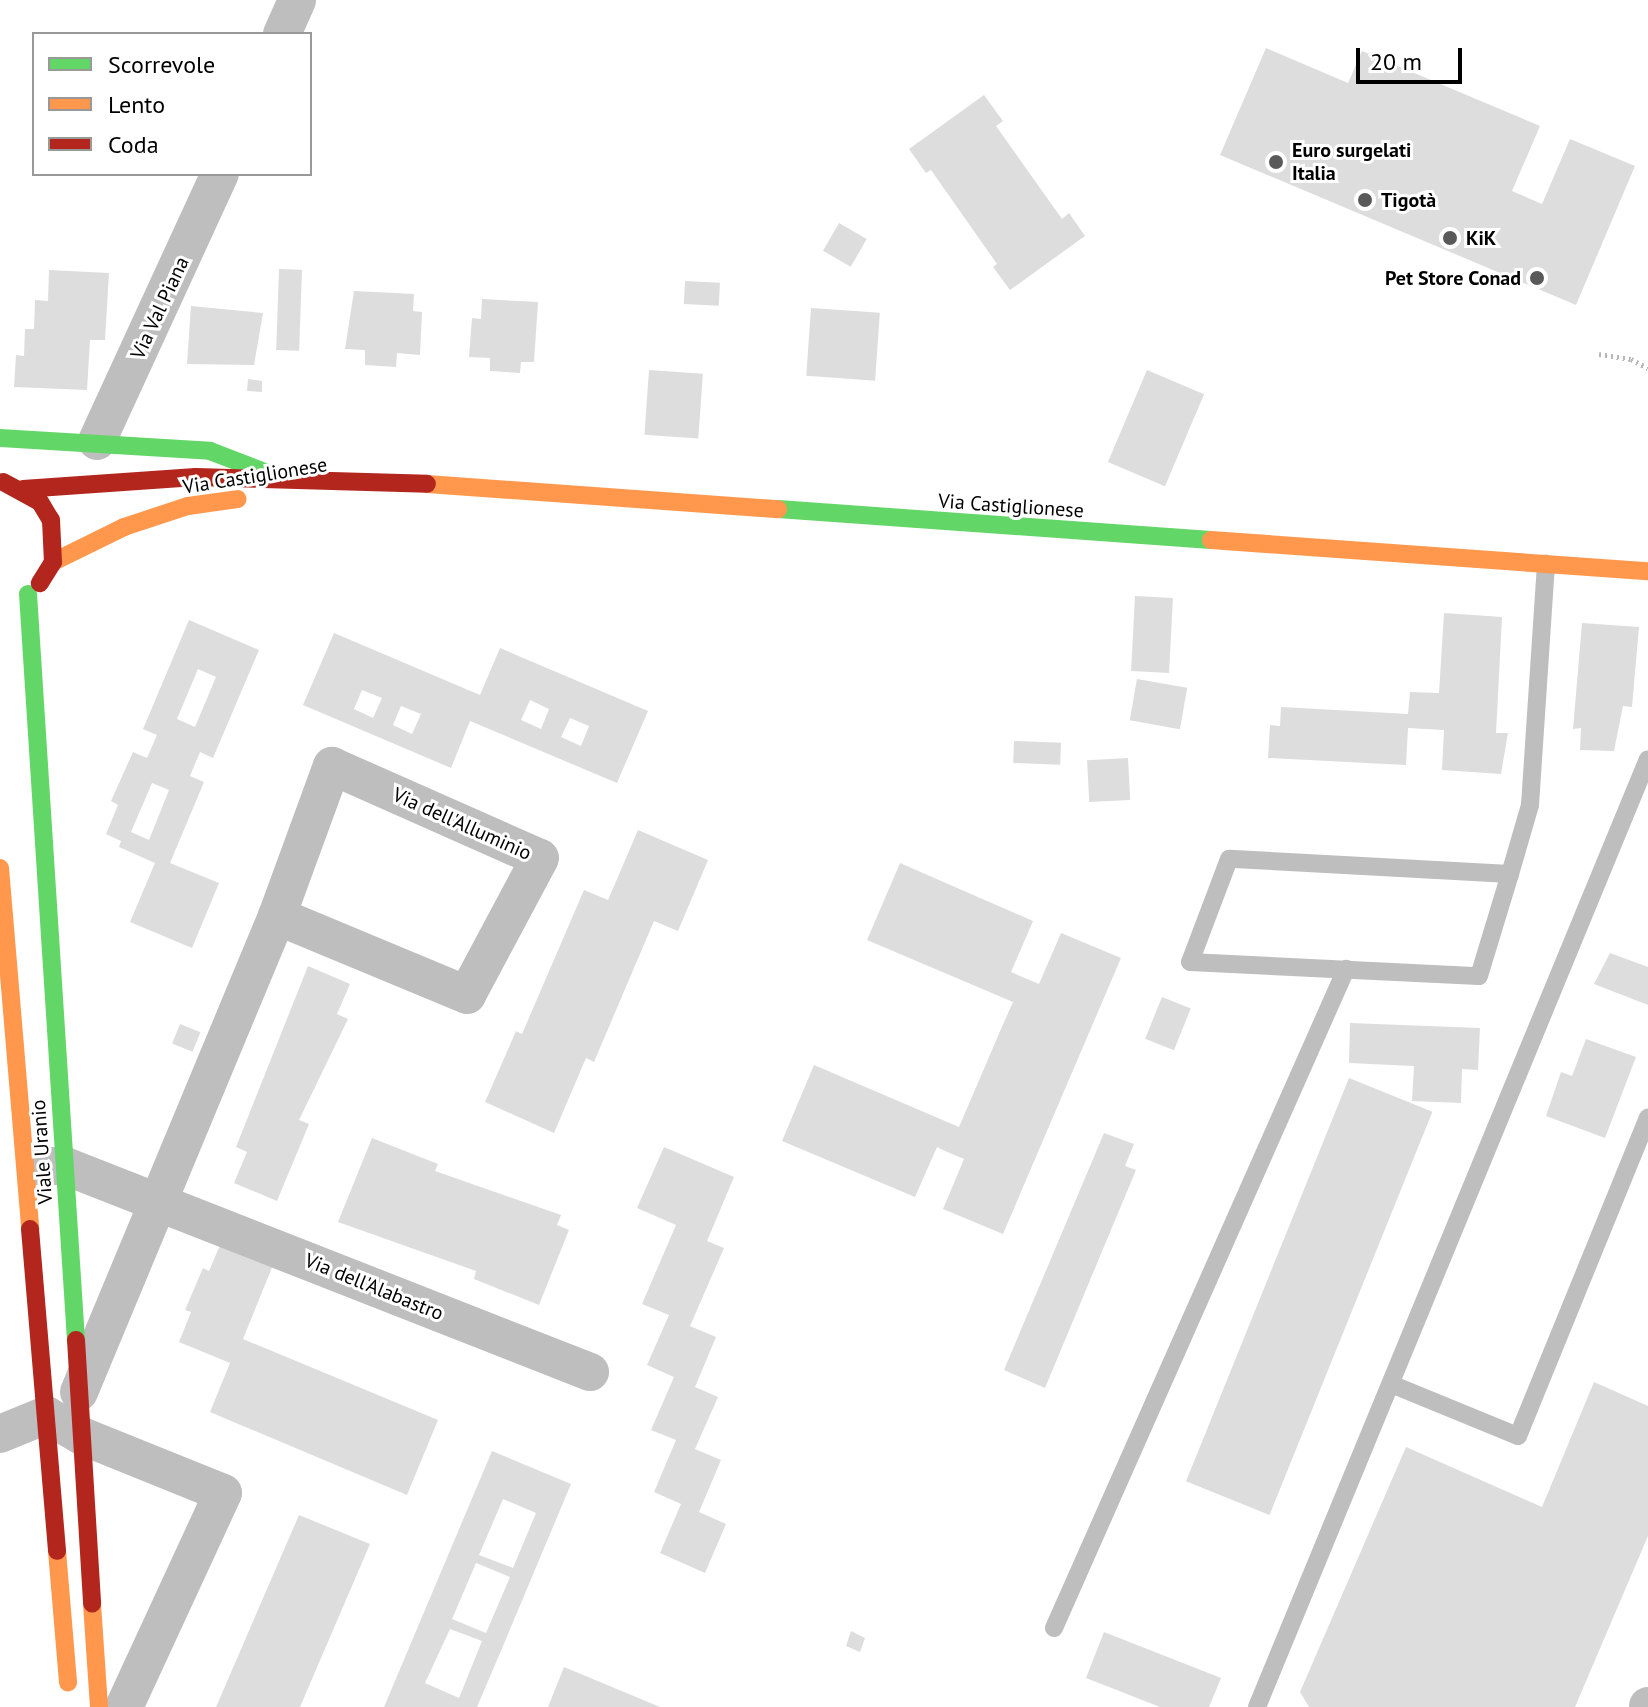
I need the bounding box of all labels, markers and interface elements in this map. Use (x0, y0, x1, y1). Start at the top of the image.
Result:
legend (32, 32, 312, 176)
scale bar (1360, 32, 1466, 82)
text: 20 m (1370, 46, 1422, 77)
text: Scorrevole (108, 49, 215, 80)
text: Lento (108, 89, 165, 120)
text: Coda (108, 129, 159, 160)
place label: Euro surgelati Italia (1292, 138, 1411, 185)
marker: Euro surgelati Italia (1267, 153, 1285, 171)
place label: Tigotà (1381, 188, 1436, 212)
marker: Tigotà (1356, 191, 1374, 209)
place label: KiK (1466, 226, 1496, 250)
marker: KiK (1441, 229, 1459, 247)
street label: Via Val Piana (126, 253, 194, 363)
place label: Pet Store Conad (1385, 266, 1521, 290)
marker: Pet Store Conad (1528, 269, 1546, 287)
street label: Via Castiglionese (181, 453, 329, 499)
street label: Via Castiglionese (937, 489, 1085, 523)
street label: Via dell'Alluminio (389, 783, 535, 865)
street label: Viale Uranio (26, 1099, 58, 1205)
street label: Via dell'Alabastro (301, 1248, 447, 1326)

